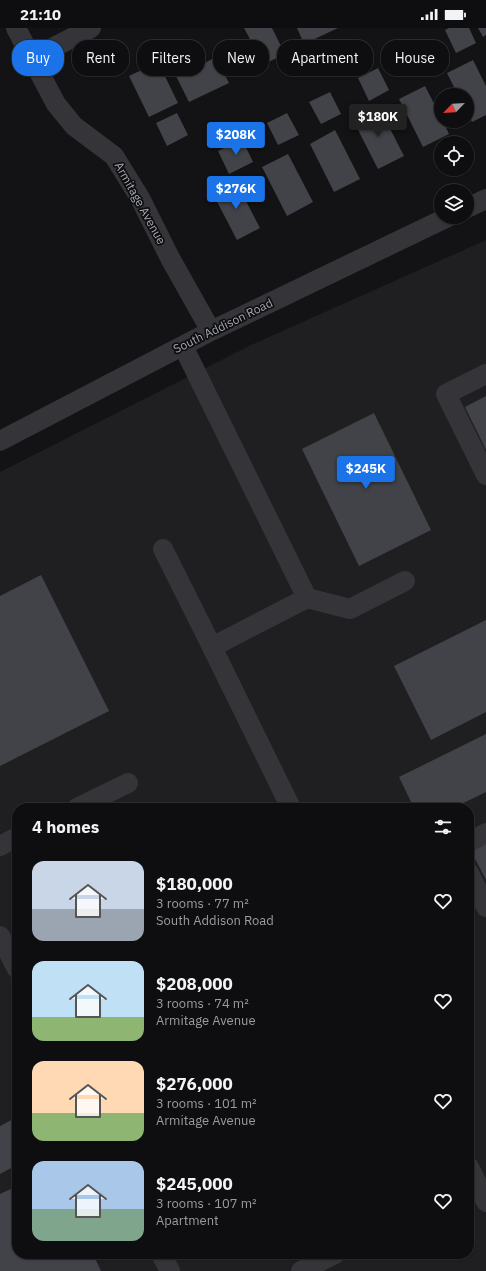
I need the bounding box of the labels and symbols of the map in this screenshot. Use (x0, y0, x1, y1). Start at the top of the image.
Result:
north arrow (434, 88, 474, 128)
pin: $180K (350, 104, 406, 138)
pin: $208K (208, 122, 264, 156)
street label: Armitage Avenue (112, 159, 169, 247)
pin: $276K (208, 176, 264, 210)
street label: South Addison Road (171, 295, 275, 356)
pin: $245K (338, 456, 394, 490)

